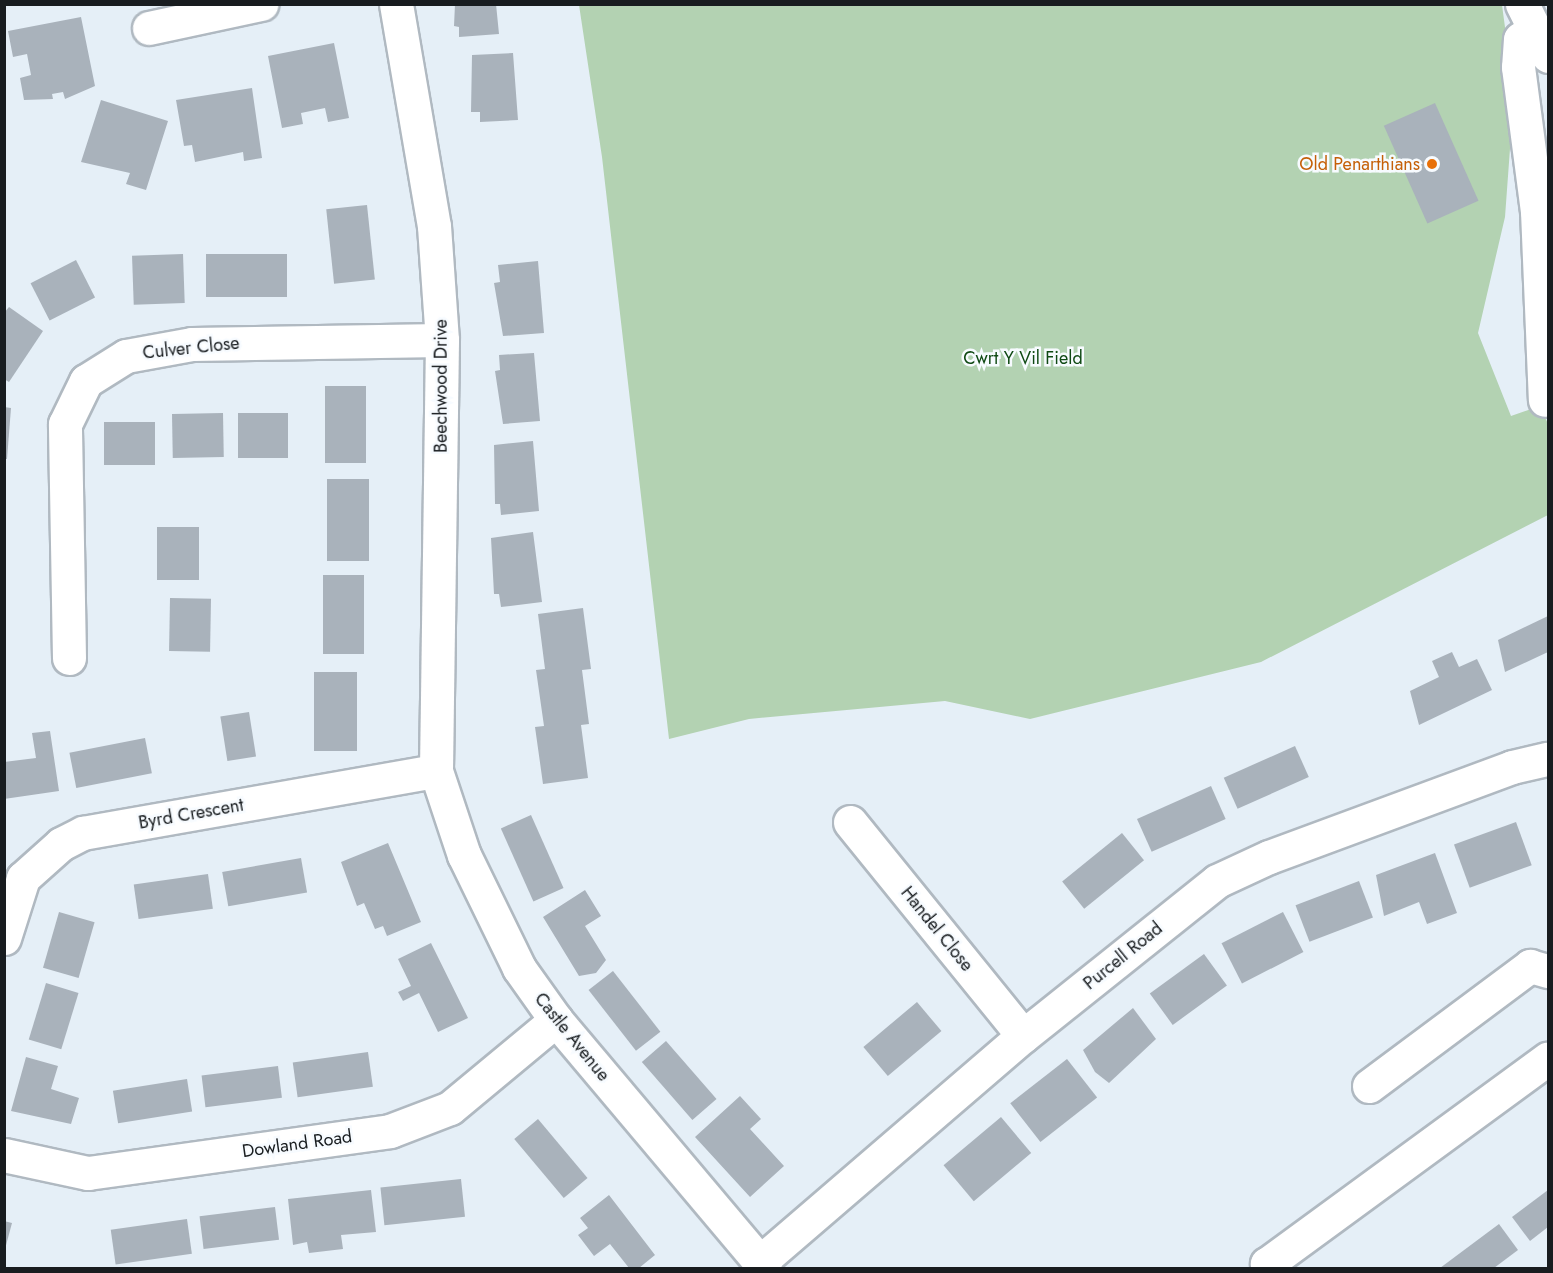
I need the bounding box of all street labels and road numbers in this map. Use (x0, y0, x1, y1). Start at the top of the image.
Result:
street label: Beechwood Drive (430, 319, 452, 453)
street label: Culver Close (142, 332, 240, 364)
street label: Byrd Crescent (137, 794, 245, 834)
street label: Handel Close (896, 882, 978, 976)
street label: Purcell Road (1079, 918, 1167, 994)
street label: Castle Avenue (530, 988, 614, 1086)
street label: Dowland Road (241, 1126, 353, 1162)

